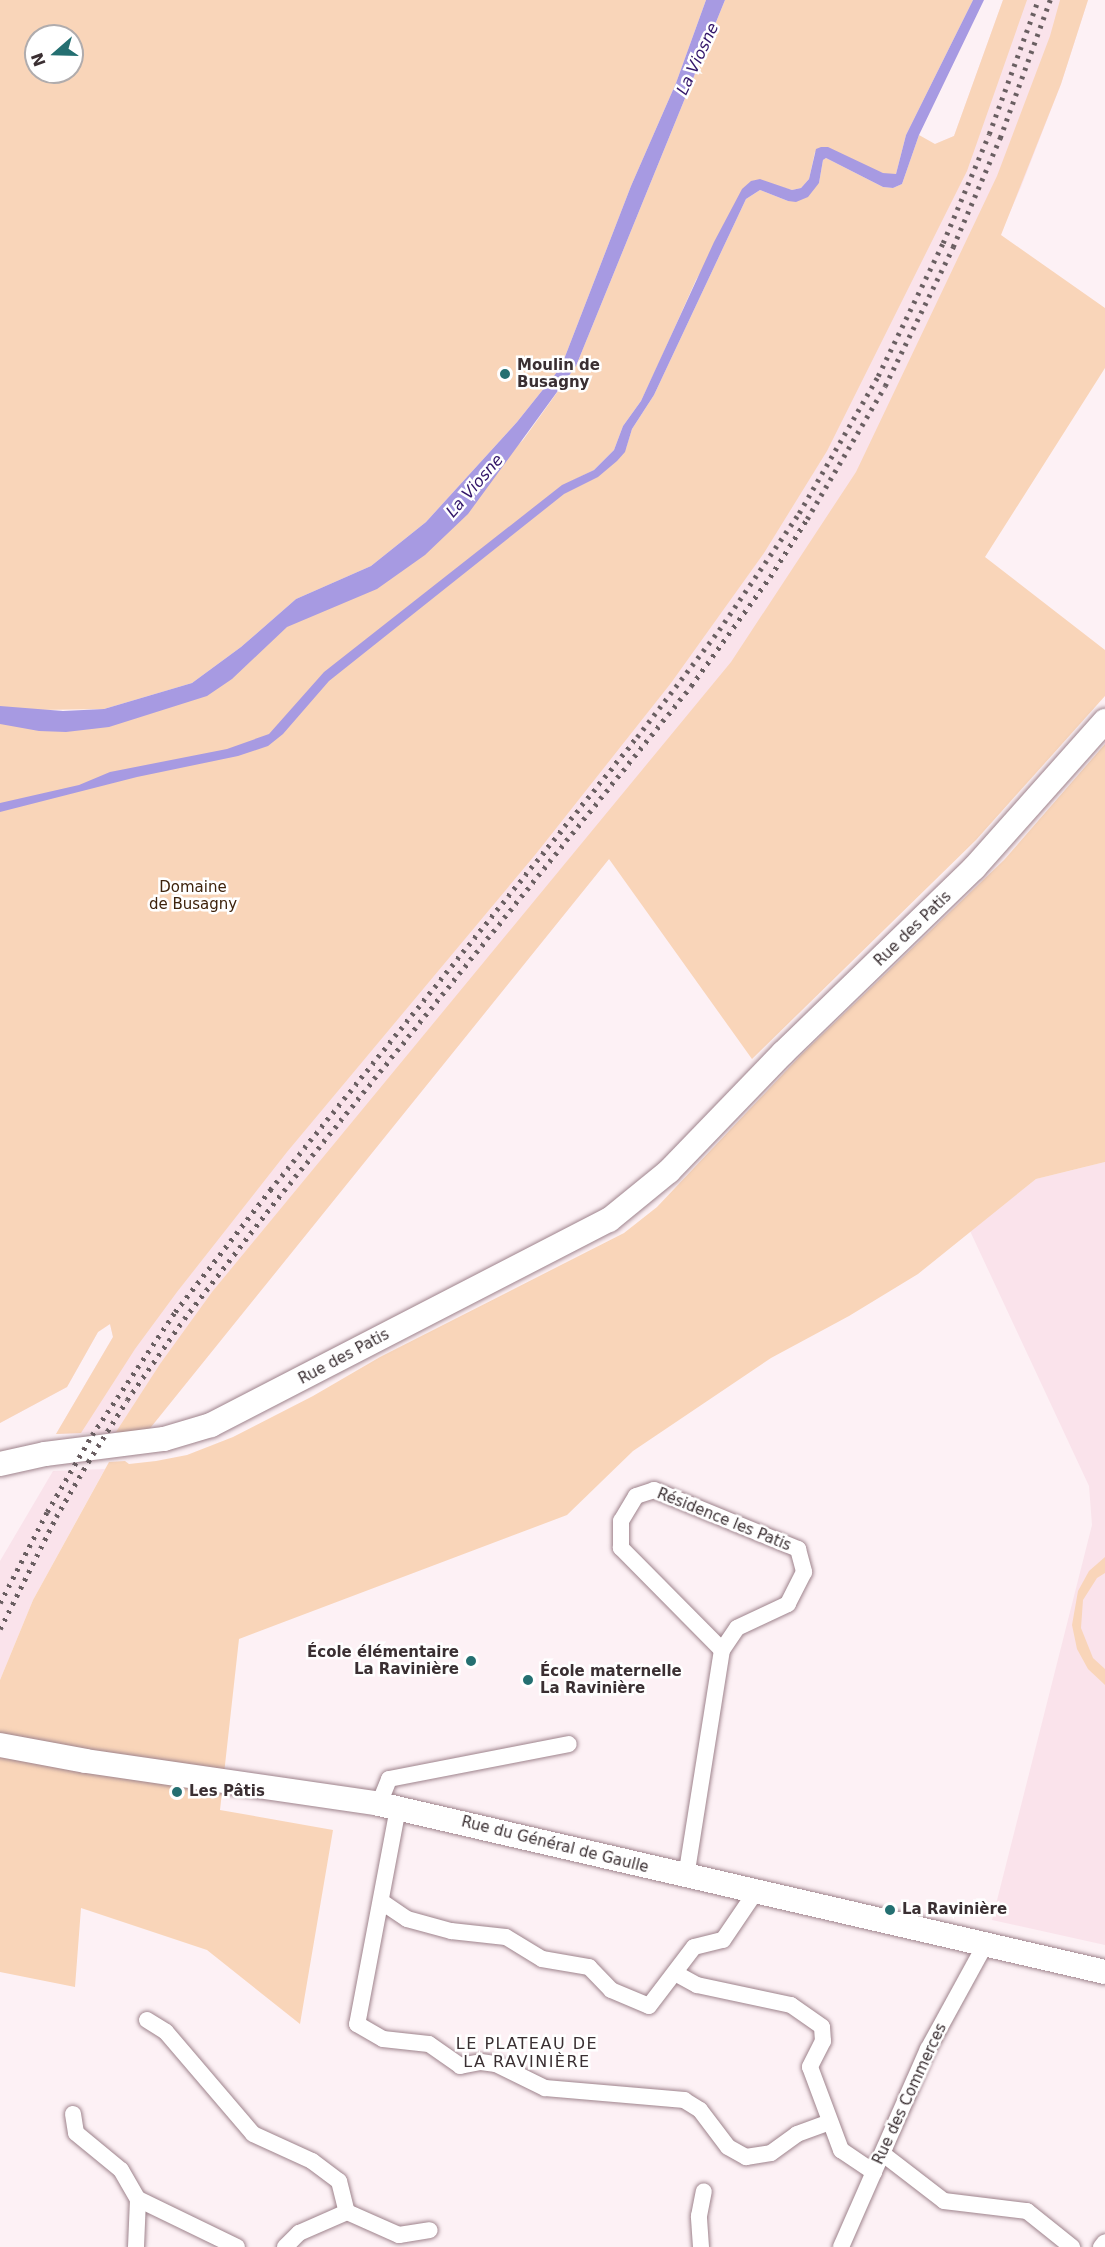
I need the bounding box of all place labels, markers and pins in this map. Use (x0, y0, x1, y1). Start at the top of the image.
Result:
place label: Moulin de Busagny (517, 356, 600, 391)
marker: Moulin de Busagny (498, 367, 512, 381)
place label: École élémentaire La Ravinière (307, 1643, 459, 1678)
marker: École élémentaire La Ravinière (464, 1654, 478, 1668)
place label: École maternelle La Ravinière (540, 1662, 682, 1697)
marker: École maternelle La Ravinière (521, 1673, 535, 1687)
place label: Les Pâtis (189, 1783, 265, 1801)
marker: Les Pâtis (170, 1785, 184, 1799)
place label: La Ravinière (902, 1901, 1007, 1919)
marker: La Ravinière (883, 1903, 897, 1917)

